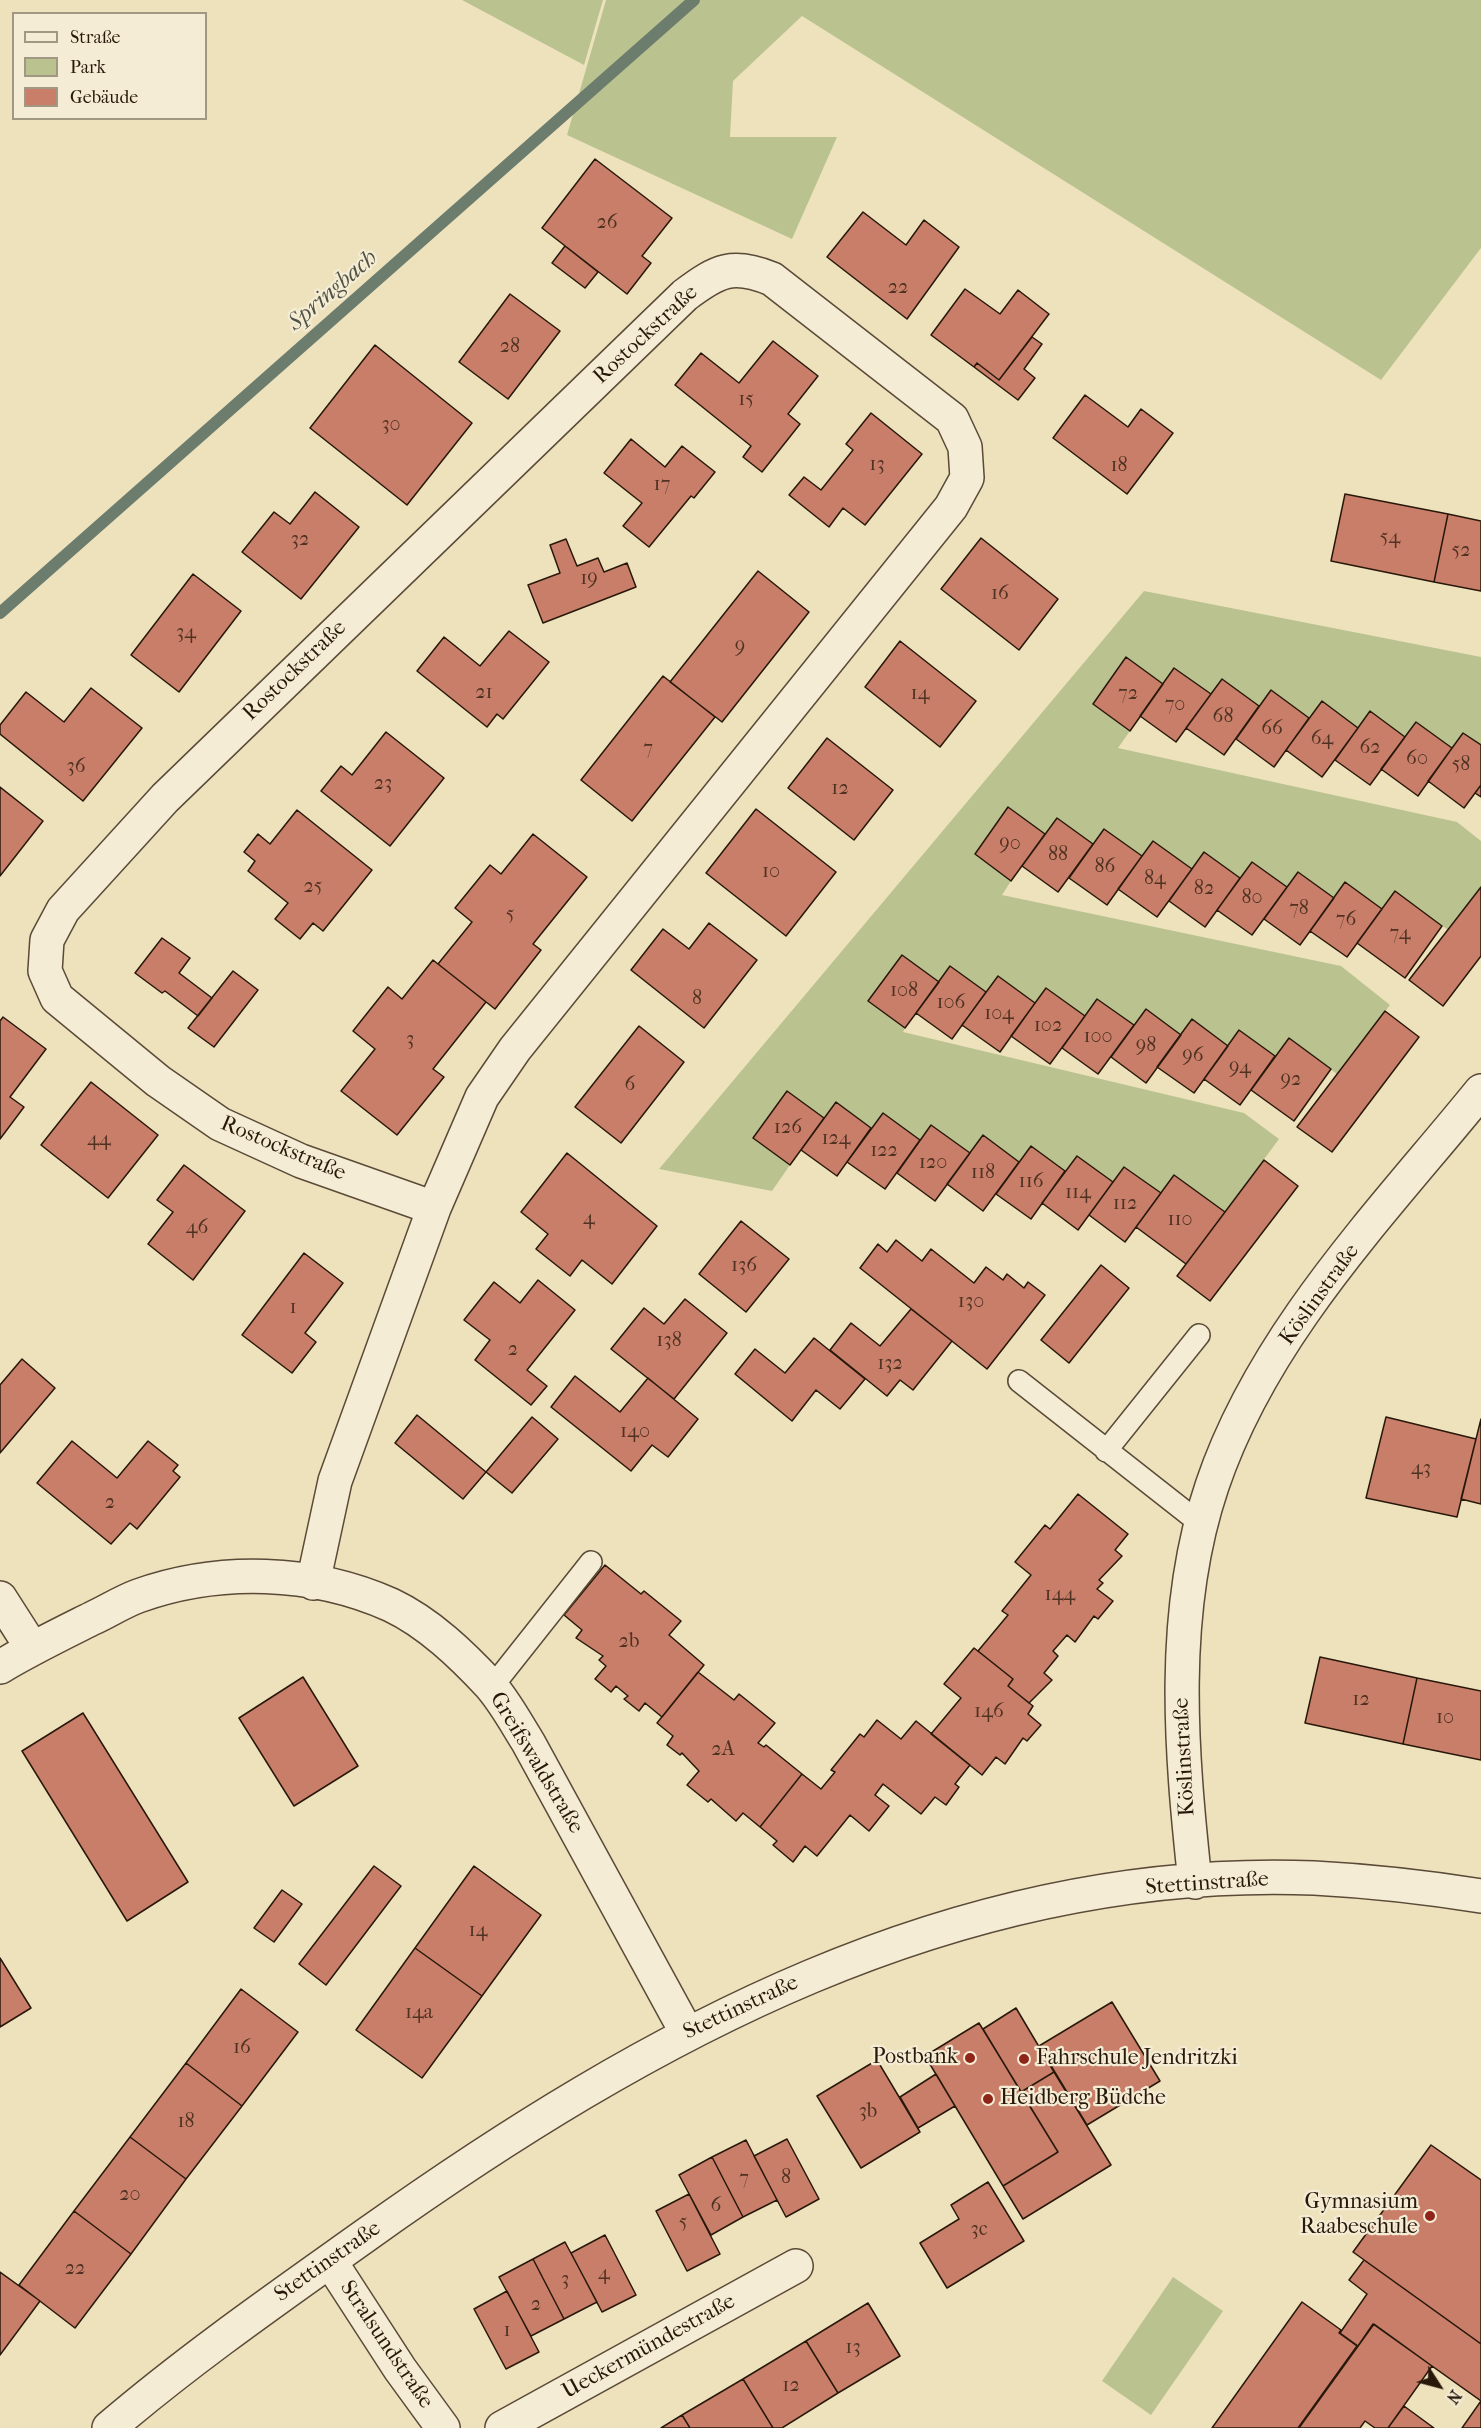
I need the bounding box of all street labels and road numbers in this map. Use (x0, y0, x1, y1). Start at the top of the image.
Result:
street label: Rostockstraße (588, 280, 704, 390)
street label: Rostockstraße (238, 615, 352, 727)
street label: Rostockstraße (216, 1111, 350, 1187)
street label: Köslinstraße (1274, 1239, 1366, 1351)
street label: Greifswaldstraße (483, 1688, 589, 1838)
street label: Köslinstraße (1169, 1697, 1201, 1817)
street label: Stettinstraße (1144, 1867, 1270, 1901)
street label: Stettinstraße (679, 1970, 803, 2046)
street label: Stettinstraße (270, 2216, 386, 2308)
street label: Stralsundstraße (334, 2276, 438, 2414)
street label: Ueckermündestraße (558, 2289, 740, 2405)

